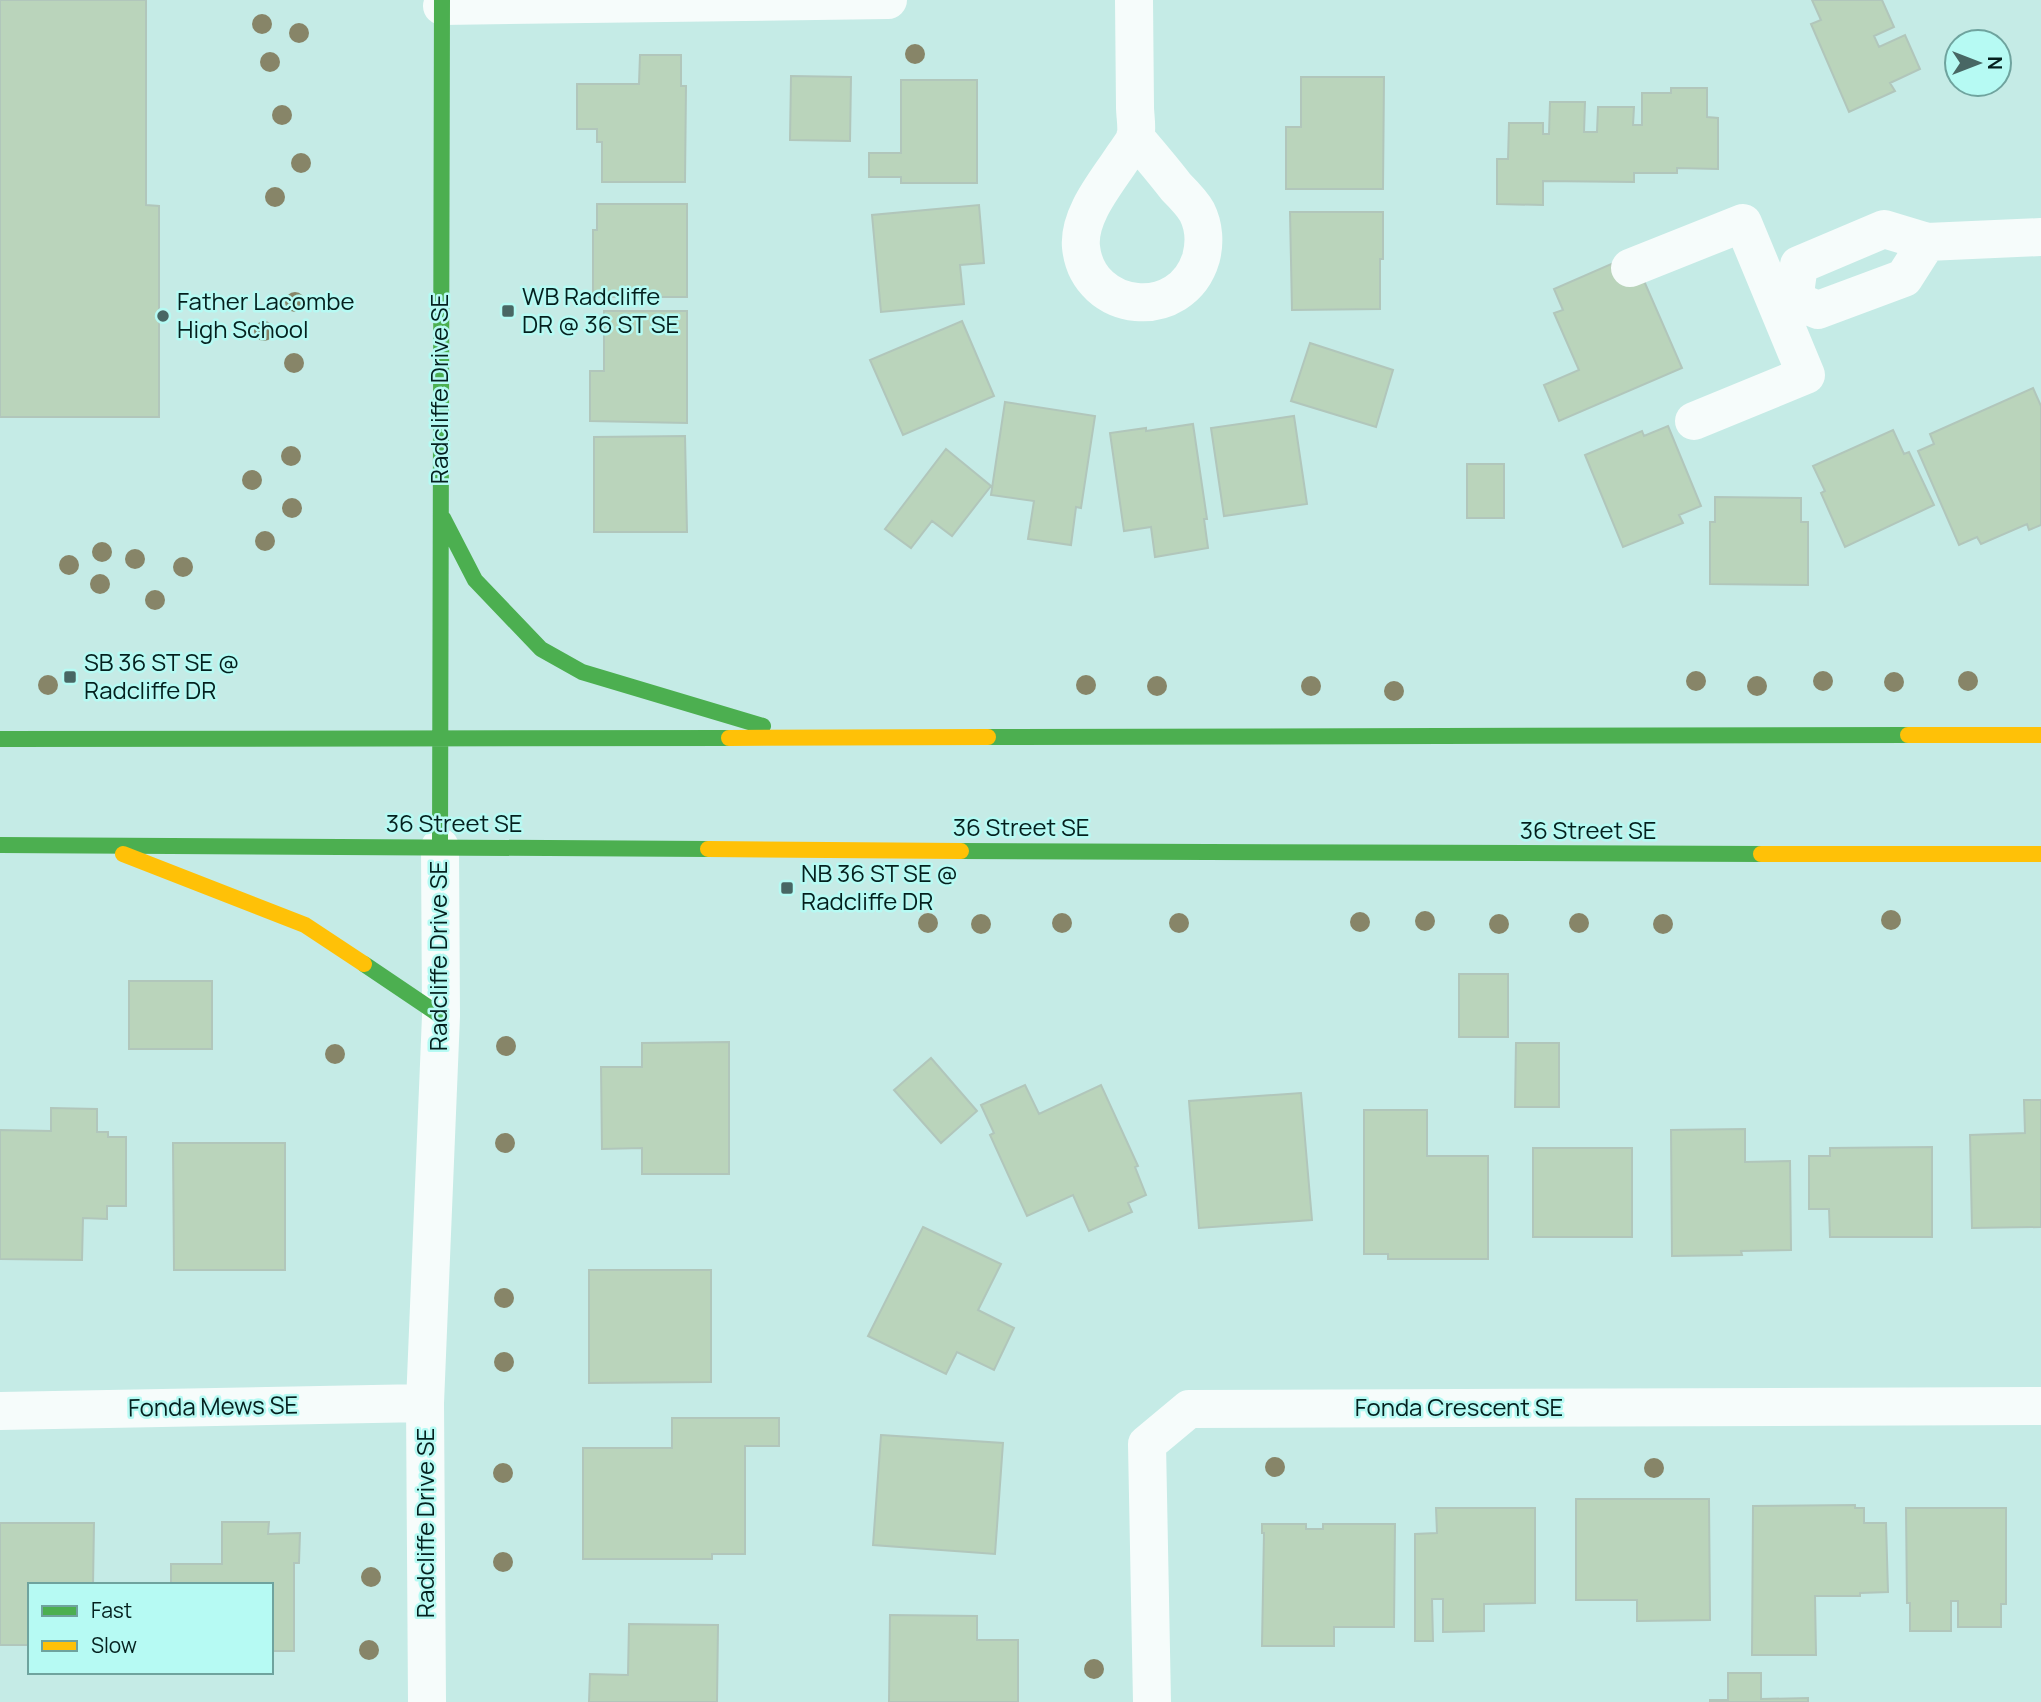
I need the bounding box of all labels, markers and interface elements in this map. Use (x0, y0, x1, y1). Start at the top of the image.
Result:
north arrow (1943, 28, 2013, 98)
text: N (1982, 56, 2008, 70)
place label: WB Radcliffe DR @ 36 ST SE (522, 279, 679, 340)
place label: Father Lacombe High School (177, 284, 355, 345)
street label: Radcliffe Drive SE (422, 294, 455, 484)
marker: WB Radcliffe DR @ 36 ST SE (500, 303, 516, 319)
marker: Father Lacombe High School (155, 308, 171, 324)
place label: SB 36 ST SE @ Radcliffe DR (84, 645, 239, 706)
marker: SB 36 ST SE @ Radcliffe DR (62, 669, 78, 685)
street label: 36 Street SE (386, 806, 522, 839)
street label: 36 Street SE (953, 810, 1089, 843)
street label: 36 Street SE (1520, 813, 1656, 846)
place label: NB 36 ST SE @ Radcliffe DR (801, 856, 958, 917)
street label: Radcliffe Drive SE (421, 861, 454, 1051)
marker: NB 36 ST SE @ Radcliffe DR (779, 880, 795, 896)
street label: Fonda Mews SE (128, 1388, 298, 1423)
street label: Fonda Crescent SE (1355, 1390, 1563, 1423)
street label: Radcliffe Drive SE (408, 1428, 441, 1618)
legend (28, 1583, 273, 1674)
text: Fast (91, 1596, 132, 1624)
text: Slow (91, 1631, 137, 1659)

